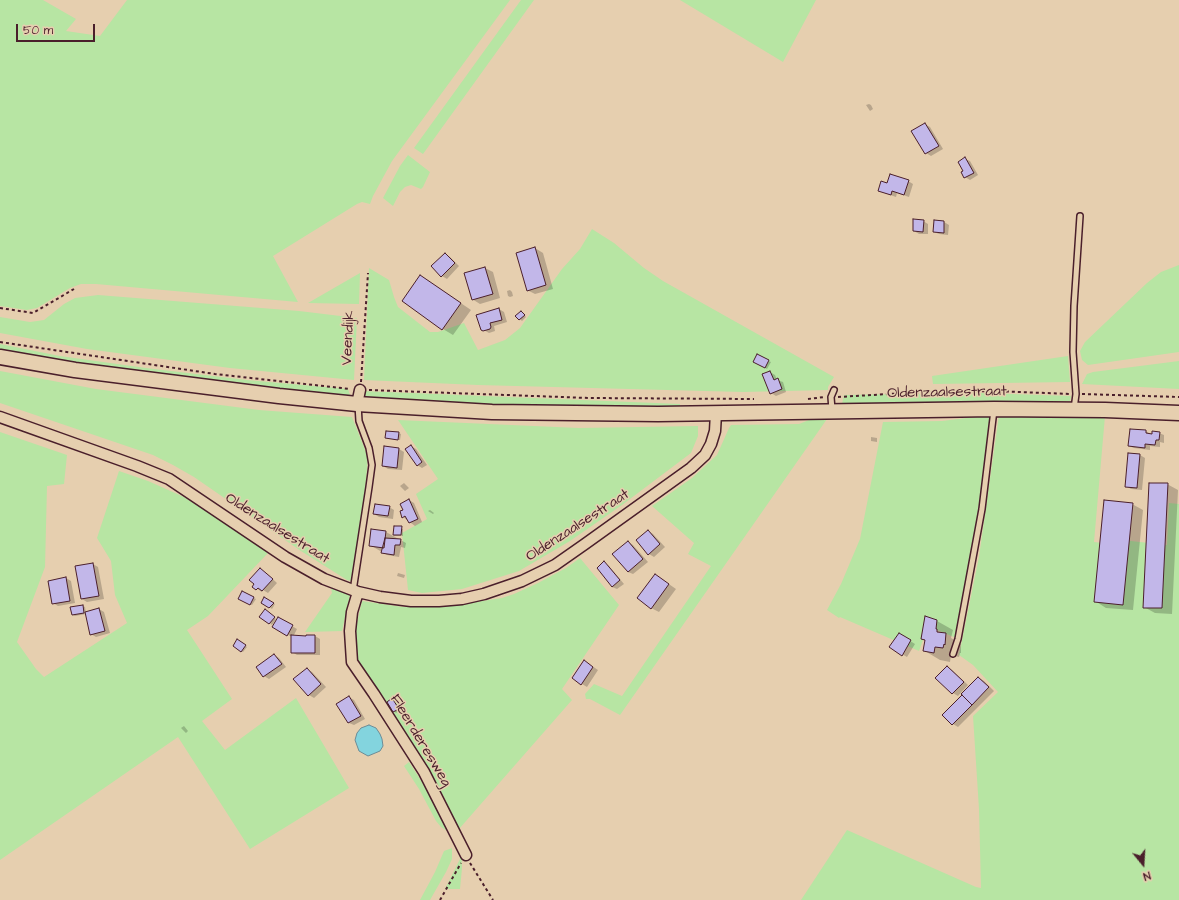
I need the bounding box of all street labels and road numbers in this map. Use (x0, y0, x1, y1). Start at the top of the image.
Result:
street label: Veendijk (339, 310, 359, 366)
street label: Oldenzaalsestraat (887, 383, 1007, 403)
street label: Oldenzaalsestraat (523, 486, 633, 566)
street label: Oldenzaalsestraat (222, 490, 332, 568)
street label: Fleerderesweg (385, 691, 455, 791)

